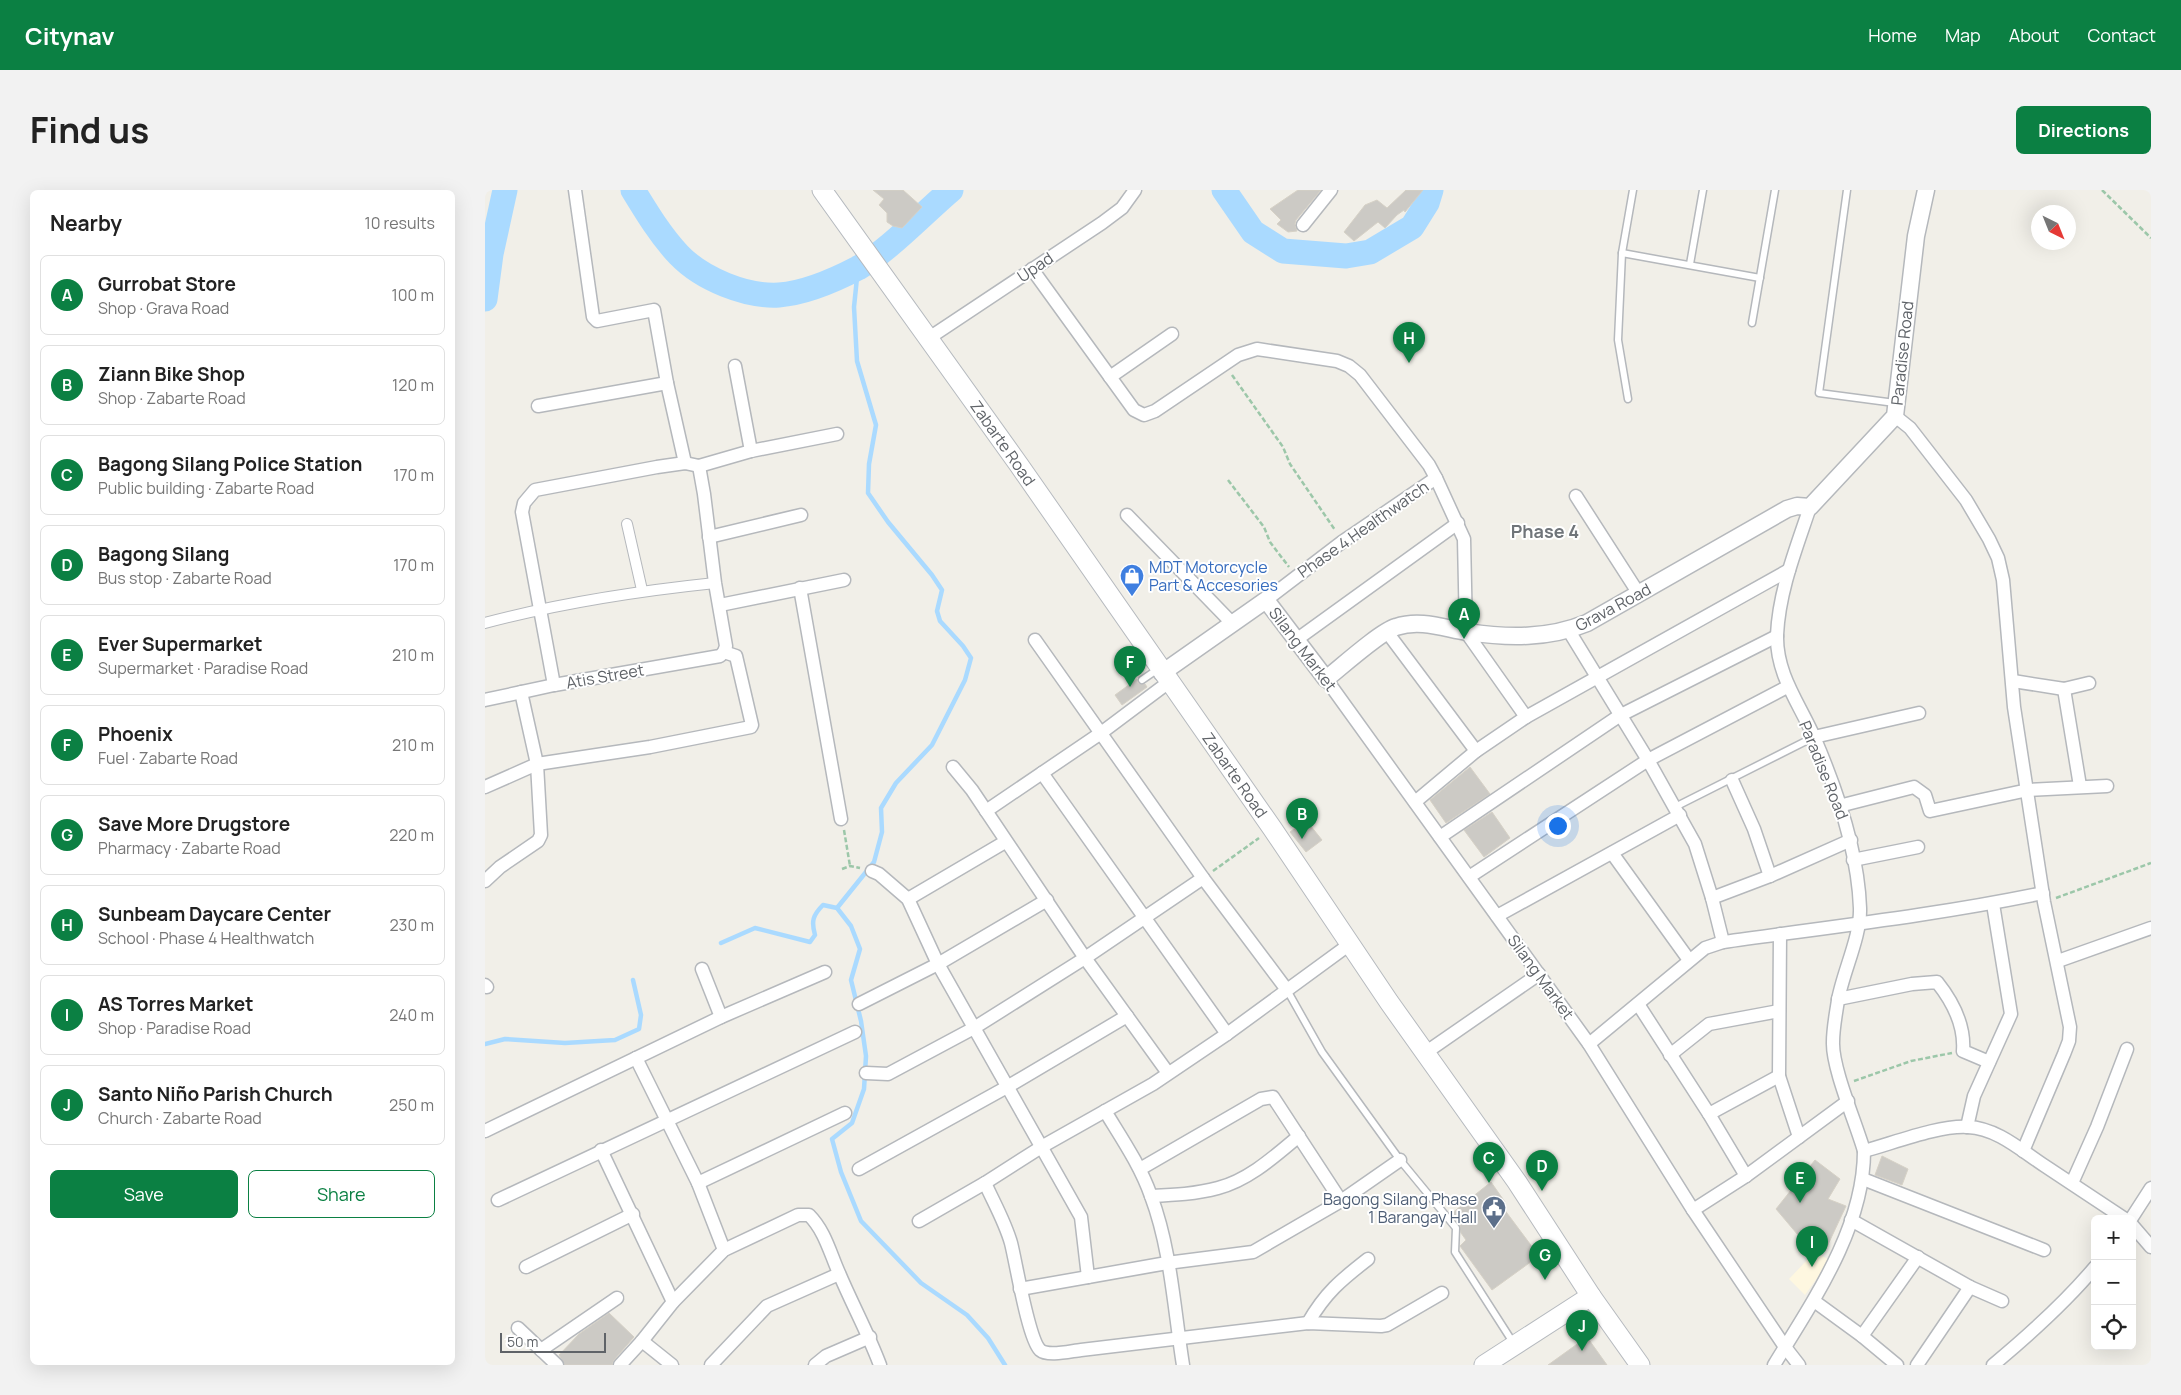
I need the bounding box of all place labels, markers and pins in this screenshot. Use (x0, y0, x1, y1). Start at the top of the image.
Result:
pin: H (1393, 322, 1425, 363)
place label: MDT Motorcycle Part & Accesories (1149, 556, 1278, 596)
shop icon: MDT Motorcycle Part & Accesories (1119, 563, 1145, 597)
pin: A (1448, 598, 1480, 639)
pin: F (1114, 646, 1146, 687)
pin: B (1286, 798, 1318, 839)
pin: C (1473, 1142, 1505, 1183)
pin: D (1526, 1150, 1558, 1191)
pin: E (1784, 1162, 1816, 1203)
place label: Bagong Silang Phase 1 Barangay Hall (1323, 1188, 1477, 1228)
public building icon: Bagong Silang Phase 1 Barangay Hall (1481, 1195, 1507, 1229)
pin: I (1796, 1226, 1828, 1267)
pin: G (1529, 1239, 1561, 1280)
pin: J (1566, 1310, 1598, 1351)

